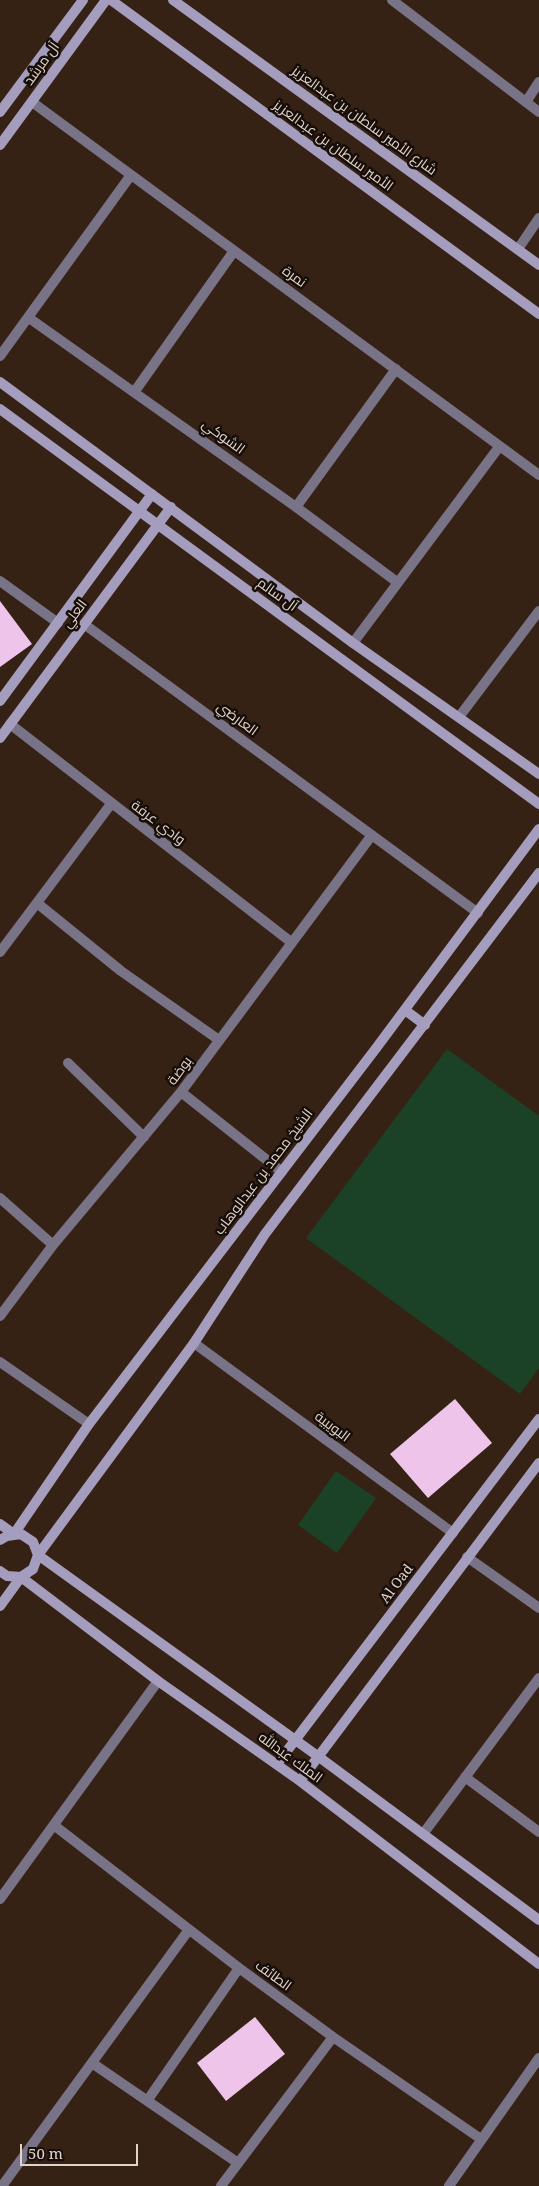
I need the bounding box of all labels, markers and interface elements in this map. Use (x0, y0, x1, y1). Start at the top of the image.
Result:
street label: آل مرشد (21, 39, 63, 89)
street label: شارع الأمير سلطان بن عبدالعزيز (288, 63, 440, 179)
street label: الأمير سلطان بن عبدالعزيز (270, 97, 396, 195)
street label: نمرة (279, 263, 309, 291)
street label: الشوكي (198, 416, 248, 458)
street label: آل سالم (254, 575, 300, 615)
street label: العلي (59, 596, 91, 632)
street label: العارضي (213, 699, 261, 739)
street label: وادي عرفة (128, 797, 188, 849)
street label: بوضة (164, 1053, 196, 1089)
street label: الشيخ محمد بن عبدالوهاب (211, 1106, 317, 1238)
street label: البويبية (311, 1408, 353, 1446)
street label: Al Oad (377, 1561, 417, 1607)
street label: الملك عبدالله (255, 1729, 325, 1787)
street label: الطائف (252, 1957, 294, 1995)
scale bar (22, 2134, 140, 2166)
text: 50 m (28, 2143, 63, 2163)

